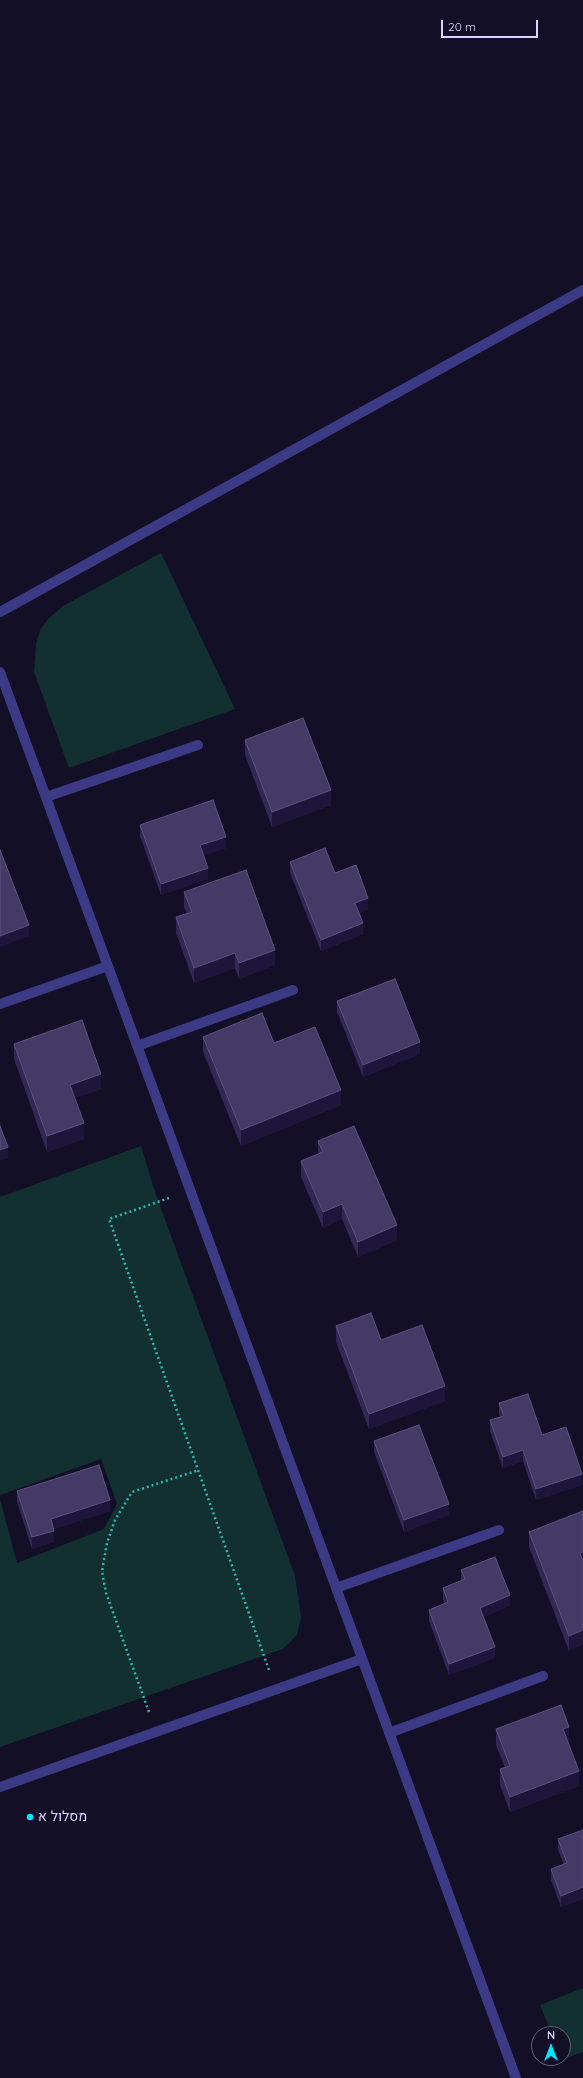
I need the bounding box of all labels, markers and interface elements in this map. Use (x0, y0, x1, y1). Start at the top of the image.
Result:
scale bar (443, 12, 540, 38)
text: 20 m (448, 19, 476, 34)
place label: מסלול א (38, 1809, 87, 1825)
marker: מסלול א (25, 1812, 35, 1822)
north arrow (531, 2026, 571, 2066)
text: N (547, 2028, 555, 2042)

